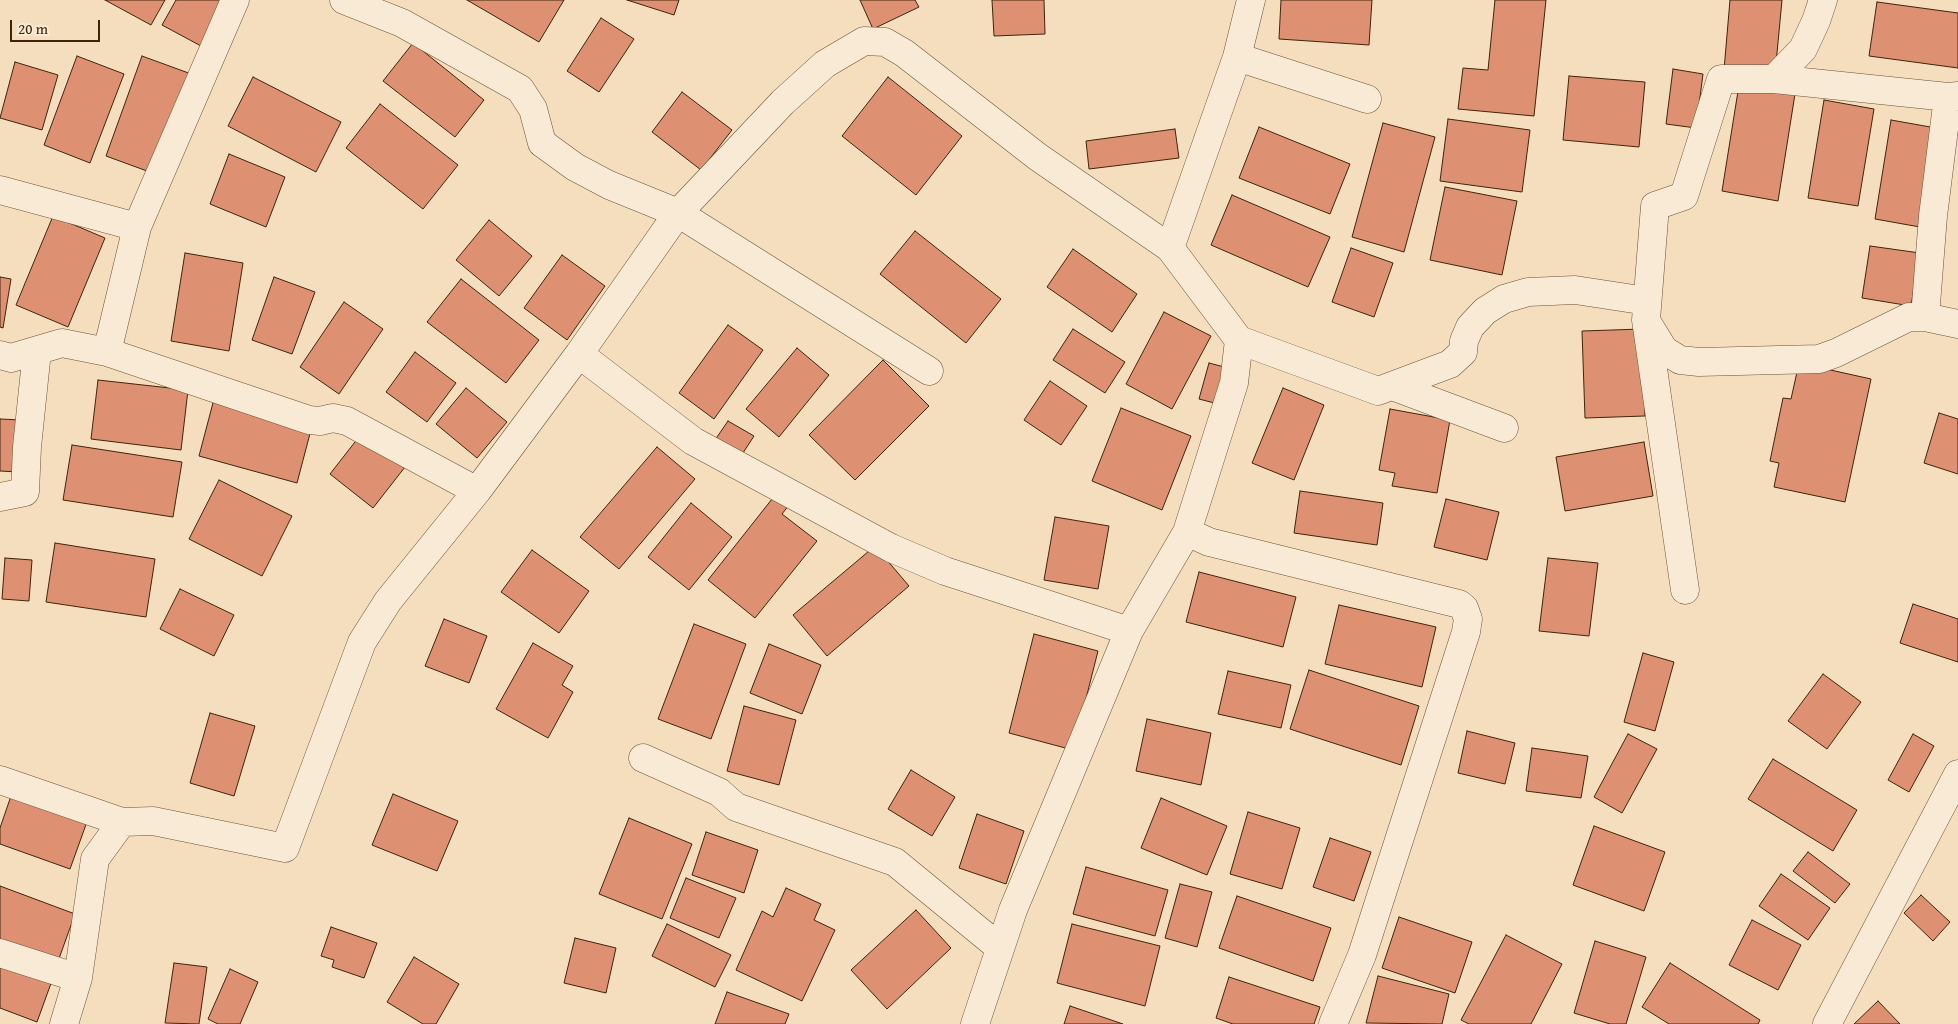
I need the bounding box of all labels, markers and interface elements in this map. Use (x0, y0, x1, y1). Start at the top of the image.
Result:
scale bar (12, 10, 102, 42)
text: 20 m (18, 18, 48, 39)

